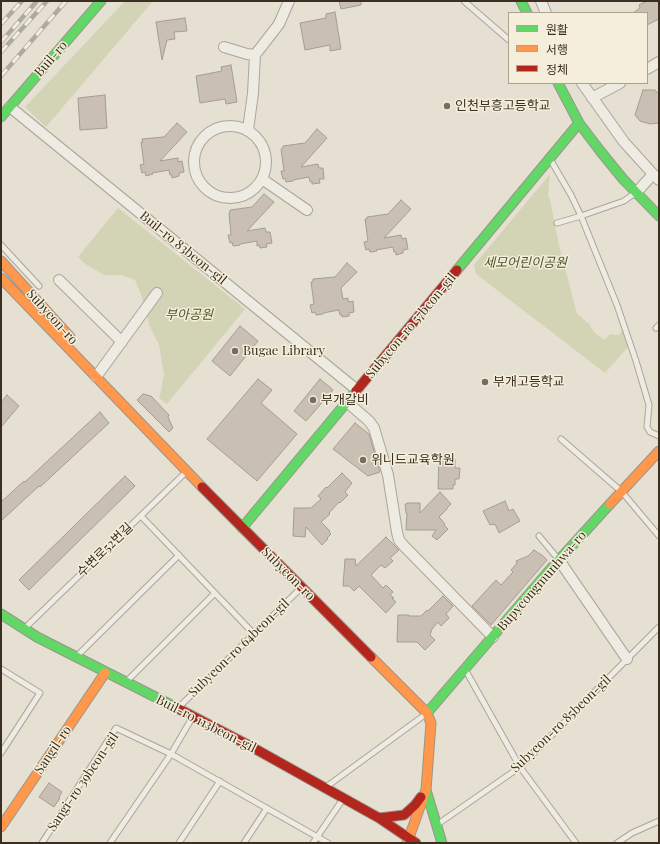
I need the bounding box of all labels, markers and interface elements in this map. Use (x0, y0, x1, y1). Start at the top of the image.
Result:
legend (508, 12, 648, 84)
text: 원활 (546, 21, 568, 37)
street label: Buil-ro (31, 38, 71, 80)
text: 서행 (546, 41, 568, 57)
text: 정체 (546, 61, 568, 77)
place label: 인천부흥고등학교 (455, 98, 551, 114)
marker: 인천부흥고등학교 (442, 101, 452, 111)
street label: Buil-ro 83beon-gil (136, 208, 230, 288)
park label: 세모어린이공원 (483, 255, 567, 271)
street label: Subyeon-ro 57beon-gil (363, 270, 459, 382)
street label: Subyeon-ro (23, 286, 81, 348)
park label: 부아공원 (165, 307, 213, 323)
place label: Bugae Library (243, 343, 325, 359)
marker: Bugae Library (230, 346, 240, 356)
place label: 부개고등학교 (493, 374, 565, 390)
marker: 부개고등학교 (480, 377, 490, 387)
place label: 부개갈비 (321, 392, 369, 408)
marker: 부개갈비 (308, 395, 318, 405)
place label: 위니드교육학원 (371, 452, 455, 468)
marker: 위니드교육학원 (358, 455, 368, 465)
street label: 수변로52번길 (74, 520, 136, 580)
street label: Bupyeongmunhwa-ro (494, 528, 590, 634)
street label: Subyeon-ro (258, 544, 318, 604)
street label: Subyeon-ro 64beon-gil (185, 596, 293, 700)
street label: Subyeon-ro 85beon-gil (508, 672, 614, 776)
street label: Buil-ro 113beon-gil (153, 692, 259, 756)
street label: Sangil-ro (31, 723, 75, 777)
street label: Sangi-ro 39beon-gil (44, 730, 122, 834)

